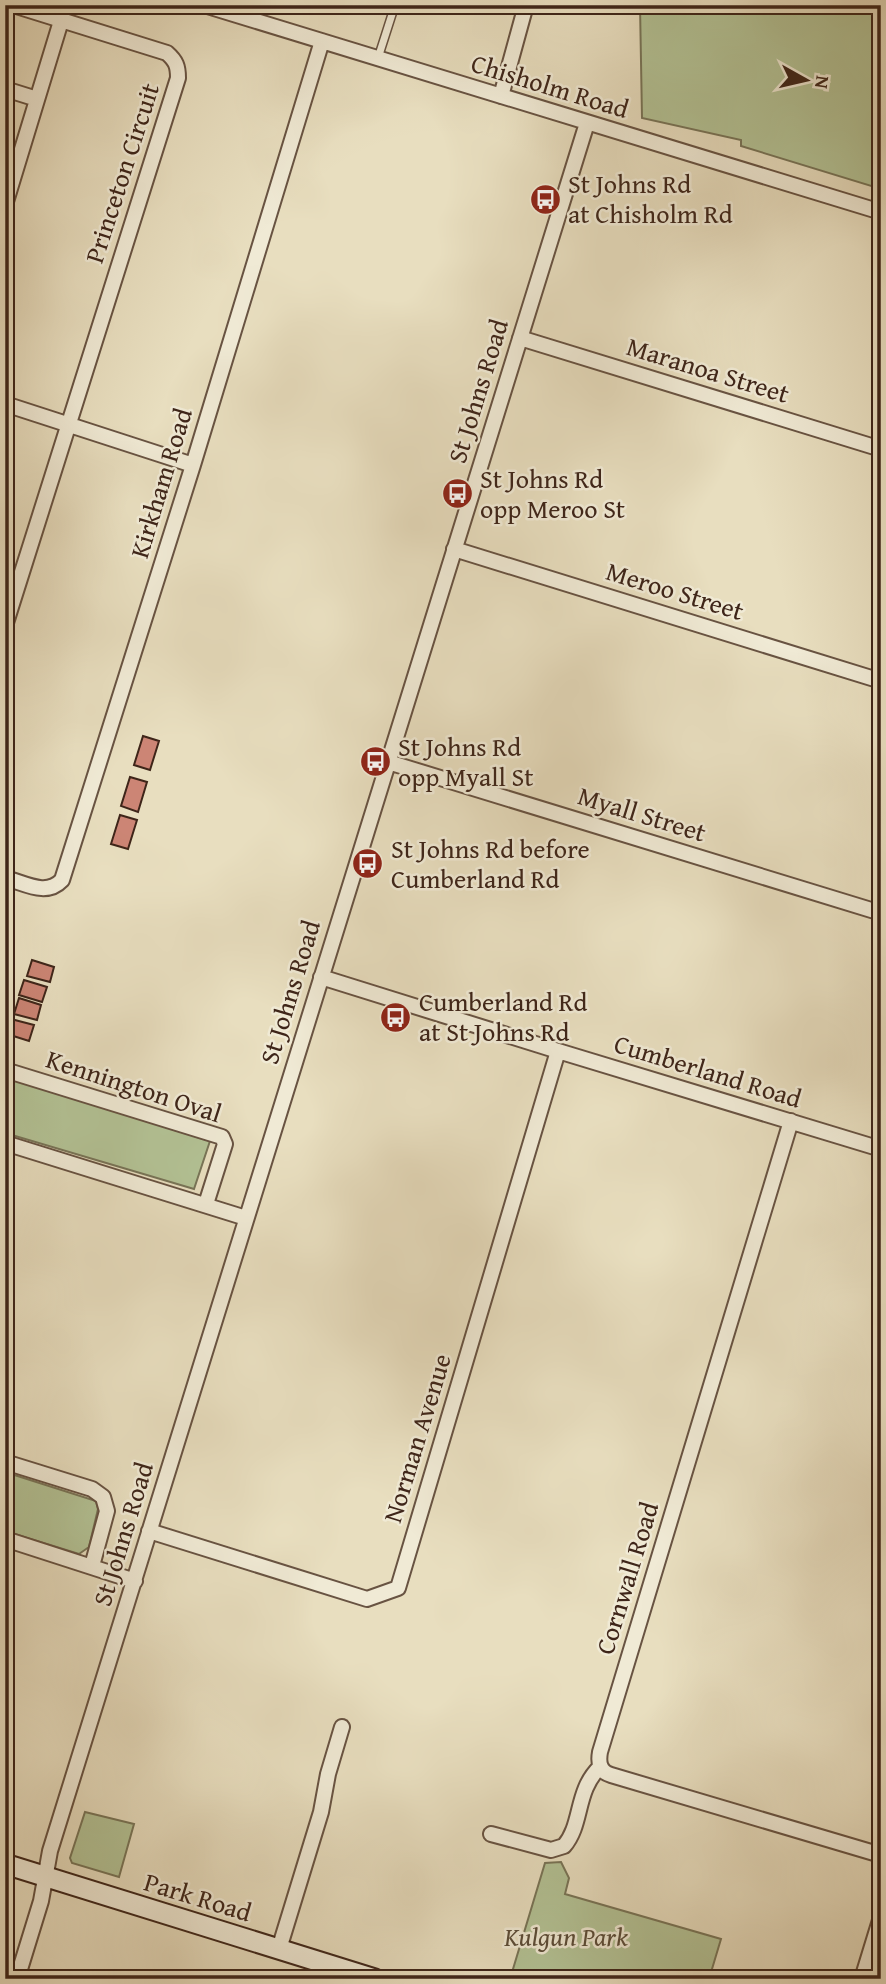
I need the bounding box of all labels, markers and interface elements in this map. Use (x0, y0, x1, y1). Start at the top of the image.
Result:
street label: Chisholm Road (467, 43, 634, 128)
north arrow (770, 46, 840, 116)
text: N (808, 74, 838, 91)
street label: Princeton Circuit (74, 78, 169, 268)
place label: St Johns Rd at Chisholm Rd (568, 164, 733, 233)
bus stop icon: St Johns Rd at Chisholm Rd (528, 182, 562, 216)
street label: St Johns Road (437, 314, 518, 468)
street label: Maranoa Street (622, 326, 794, 413)
street label: Kirkham Road (119, 403, 202, 563)
place label: St Johns Rd opp Meroo St (480, 459, 625, 528)
bus stop icon: St Johns Rd opp Meroo St (440, 477, 474, 511)
street label: Meroo Street (602, 551, 749, 630)
place label: St Johns Rd opp Myall St (398, 727, 533, 796)
bus stop icon: St Johns Rd opp Myall St (358, 745, 392, 779)
street label: Myall Street (573, 776, 711, 852)
place label: St Johns Rd before Cumberland Rd (391, 829, 590, 898)
bus stop icon: St Johns Rd before Cumberland Rd (351, 847, 385, 881)
street label: St Johns Road (249, 915, 330, 1069)
place label: Cumberland Rd at St Johns Rd (419, 982, 588, 1051)
bus stop icon: Cumberland Rd at St Johns Rd (379, 1000, 413, 1034)
street label: Cumberland Road (610, 1024, 807, 1118)
street label: Kennington Oval (41, 1039, 227, 1132)
street label: Norman Avenue (372, 1349, 461, 1527)
street label: St Johns Road (82, 1457, 163, 1611)
street label: Cornwall Road (585, 1497, 668, 1659)
street label: Park Road (140, 1862, 257, 1931)
park label: Kulgun Park (503, 1917, 628, 1956)

